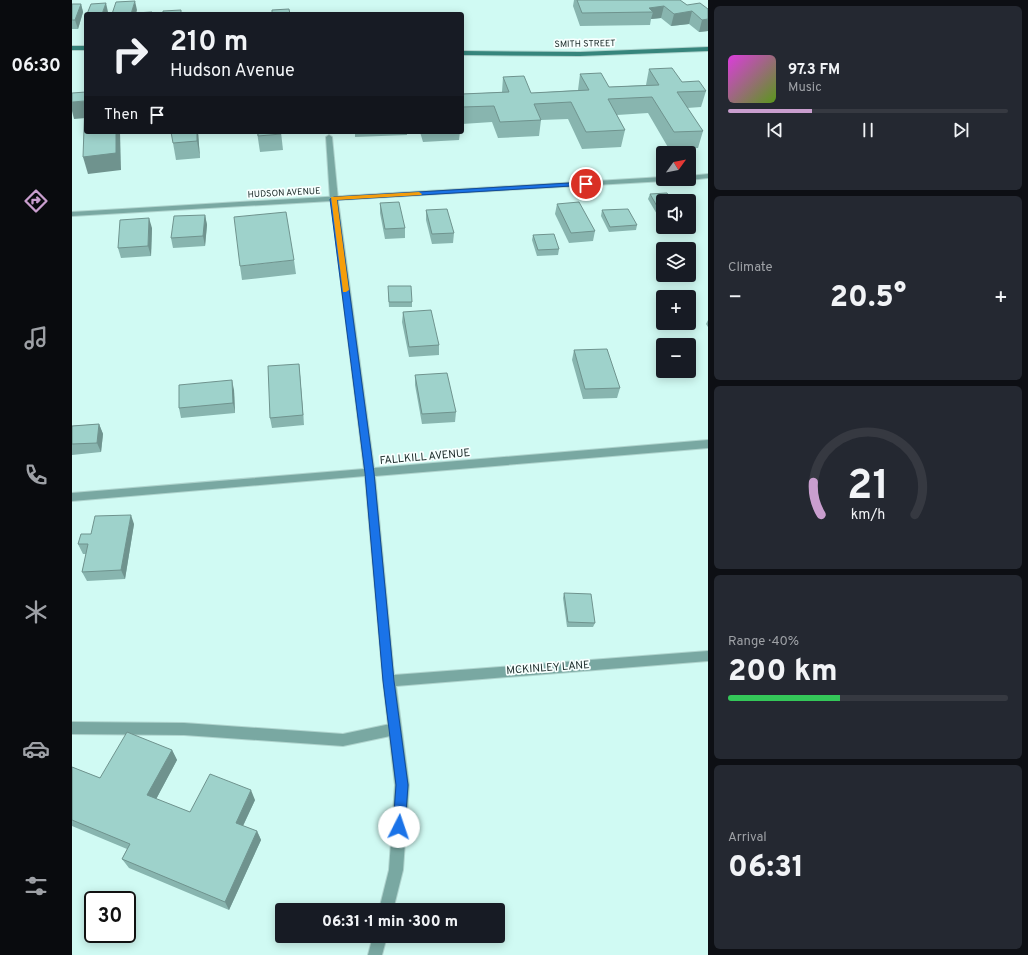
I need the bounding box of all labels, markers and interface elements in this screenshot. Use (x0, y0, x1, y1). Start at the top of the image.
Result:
text: 210 m (170, 25, 248, 61)
icon: right (104, 28, 156, 80)
street label: SMITH STREET (554, 38, 616, 50)
text: 06:30 (11, 55, 61, 78)
text: Hudson Avenue (170, 60, 295, 83)
text: 97.3 FM (788, 61, 840, 80)
text: Music (788, 80, 822, 96)
icon: arrive (146, 104, 168, 126)
text: Then (104, 106, 138, 125)
icon: previous (764, 119, 786, 141)
icon: pause (857, 119, 879, 141)
icon: next (950, 119, 972, 141)
north arrow (656, 146, 696, 186)
map controls (656, 146, 696, 378)
pin (569, 167, 603, 201)
icon: arrive (575, 173, 597, 195)
street label: HUDSON AVENUE (247, 186, 321, 200)
icon: directions (22, 187, 50, 215)
button: sound (656, 194, 696, 234)
button: layers (656, 242, 696, 282)
text: Climate (728, 260, 773, 276)
text: 20.5° (830, 280, 906, 317)
text: − (728, 285, 742, 312)
text: + (994, 285, 1008, 312)
button: + (656, 290, 696, 330)
icon: music (22, 324, 50, 352)
button: − (656, 338, 696, 378)
street label: FALLKILL AVENUE (379, 446, 471, 468)
icon: phone (22, 461, 50, 489)
text: 21 (847, 461, 889, 514)
text: km/h (851, 506, 885, 524)
icon: climate (22, 598, 50, 626)
text: Range · 40% (728, 634, 799, 650)
text: 200 km (728, 654, 838, 691)
street label: MCKINLEY LANE (506, 658, 590, 678)
icon: car (22, 735, 50, 763)
position arrow (378, 806, 420, 848)
text: Arrival (728, 830, 767, 846)
text: 06:31 (728, 850, 804, 887)
icon: filters (22, 872, 50, 900)
speed limit sign: 30 (84, 891, 136, 943)
text: 06:31 · 1 min · 300 m (322, 913, 458, 932)

